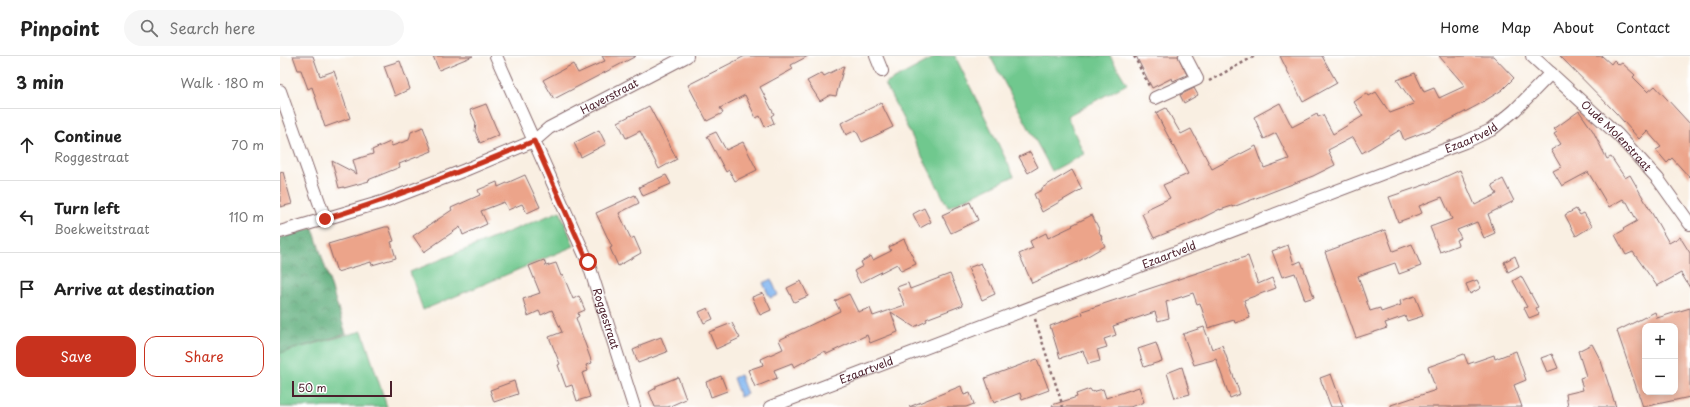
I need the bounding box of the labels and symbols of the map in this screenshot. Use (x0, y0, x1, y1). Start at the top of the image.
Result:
street label: Haverstraat (577, 74, 642, 118)
street label: Oude Molenstraat (1577, 96, 1656, 175)
street label: Ezaartveld (1442, 119, 1501, 157)
route end (316, 210, 334, 228)
street label: Ezaartveld (1139, 236, 1198, 272)
route start (579, 253, 597, 271)
street label: Roggestraat (589, 286, 624, 352)
street label: Ezaartveld (837, 352, 896, 388)
scale bar (292, 379, 392, 398)

